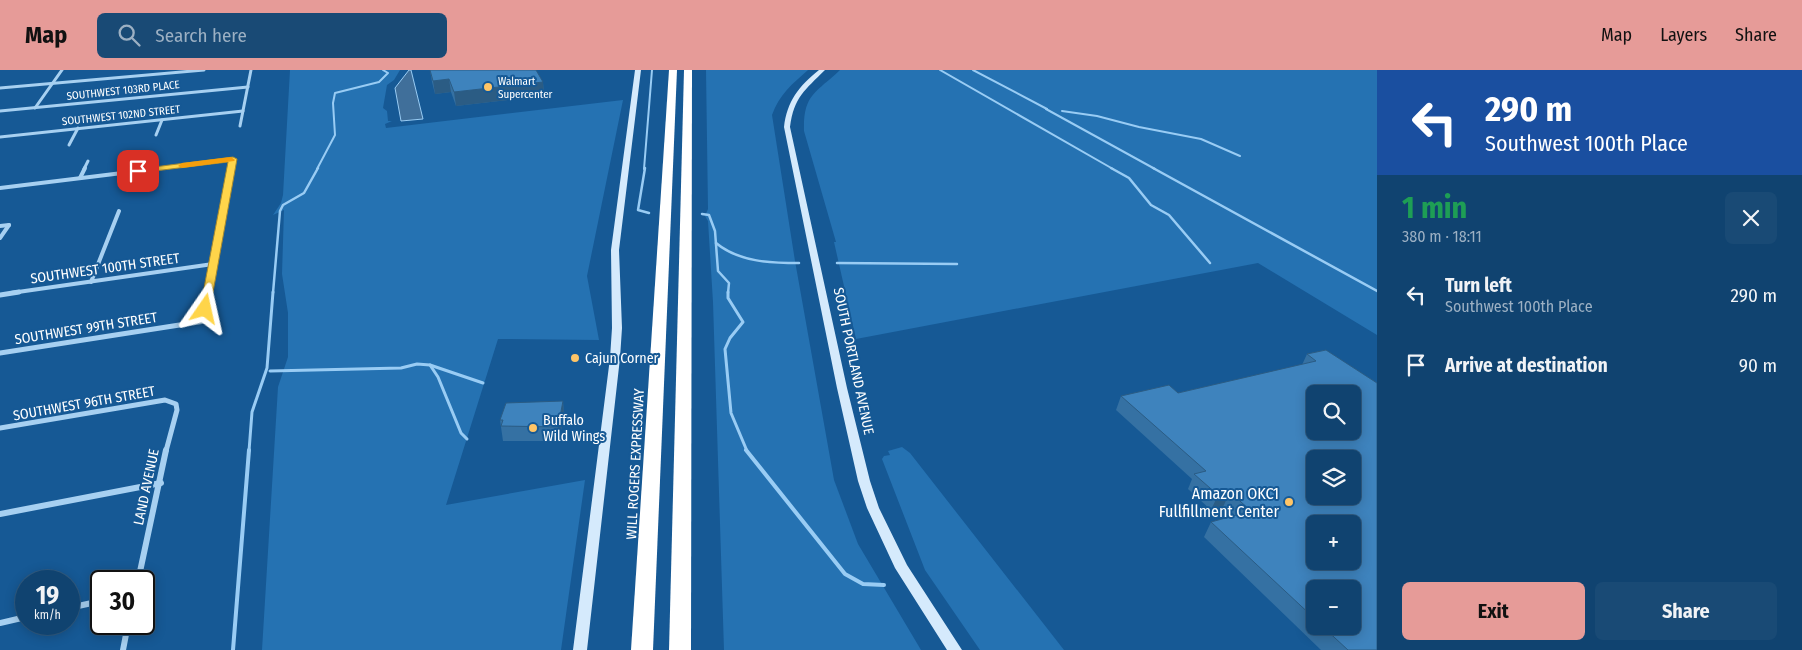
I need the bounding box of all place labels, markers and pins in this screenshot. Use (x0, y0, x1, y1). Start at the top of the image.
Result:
place label: Walmart Supercenter (498, 75, 553, 101)
marker: Walmart Supercenter (482, 81, 494, 93)
pin (117, 150, 159, 192)
place label: Cajun Corner (585, 350, 659, 367)
marker: Cajun Corner (569, 352, 581, 364)
place label: Buffalo Wild Wings (543, 412, 605, 445)
marker: Buffalo Wild Wings (527, 422, 539, 434)
place label: Amazon OKC1 Fullfillment Center (1159, 484, 1279, 521)
marker: Amazon OKC1 Fullfillment Center (1283, 496, 1295, 508)

